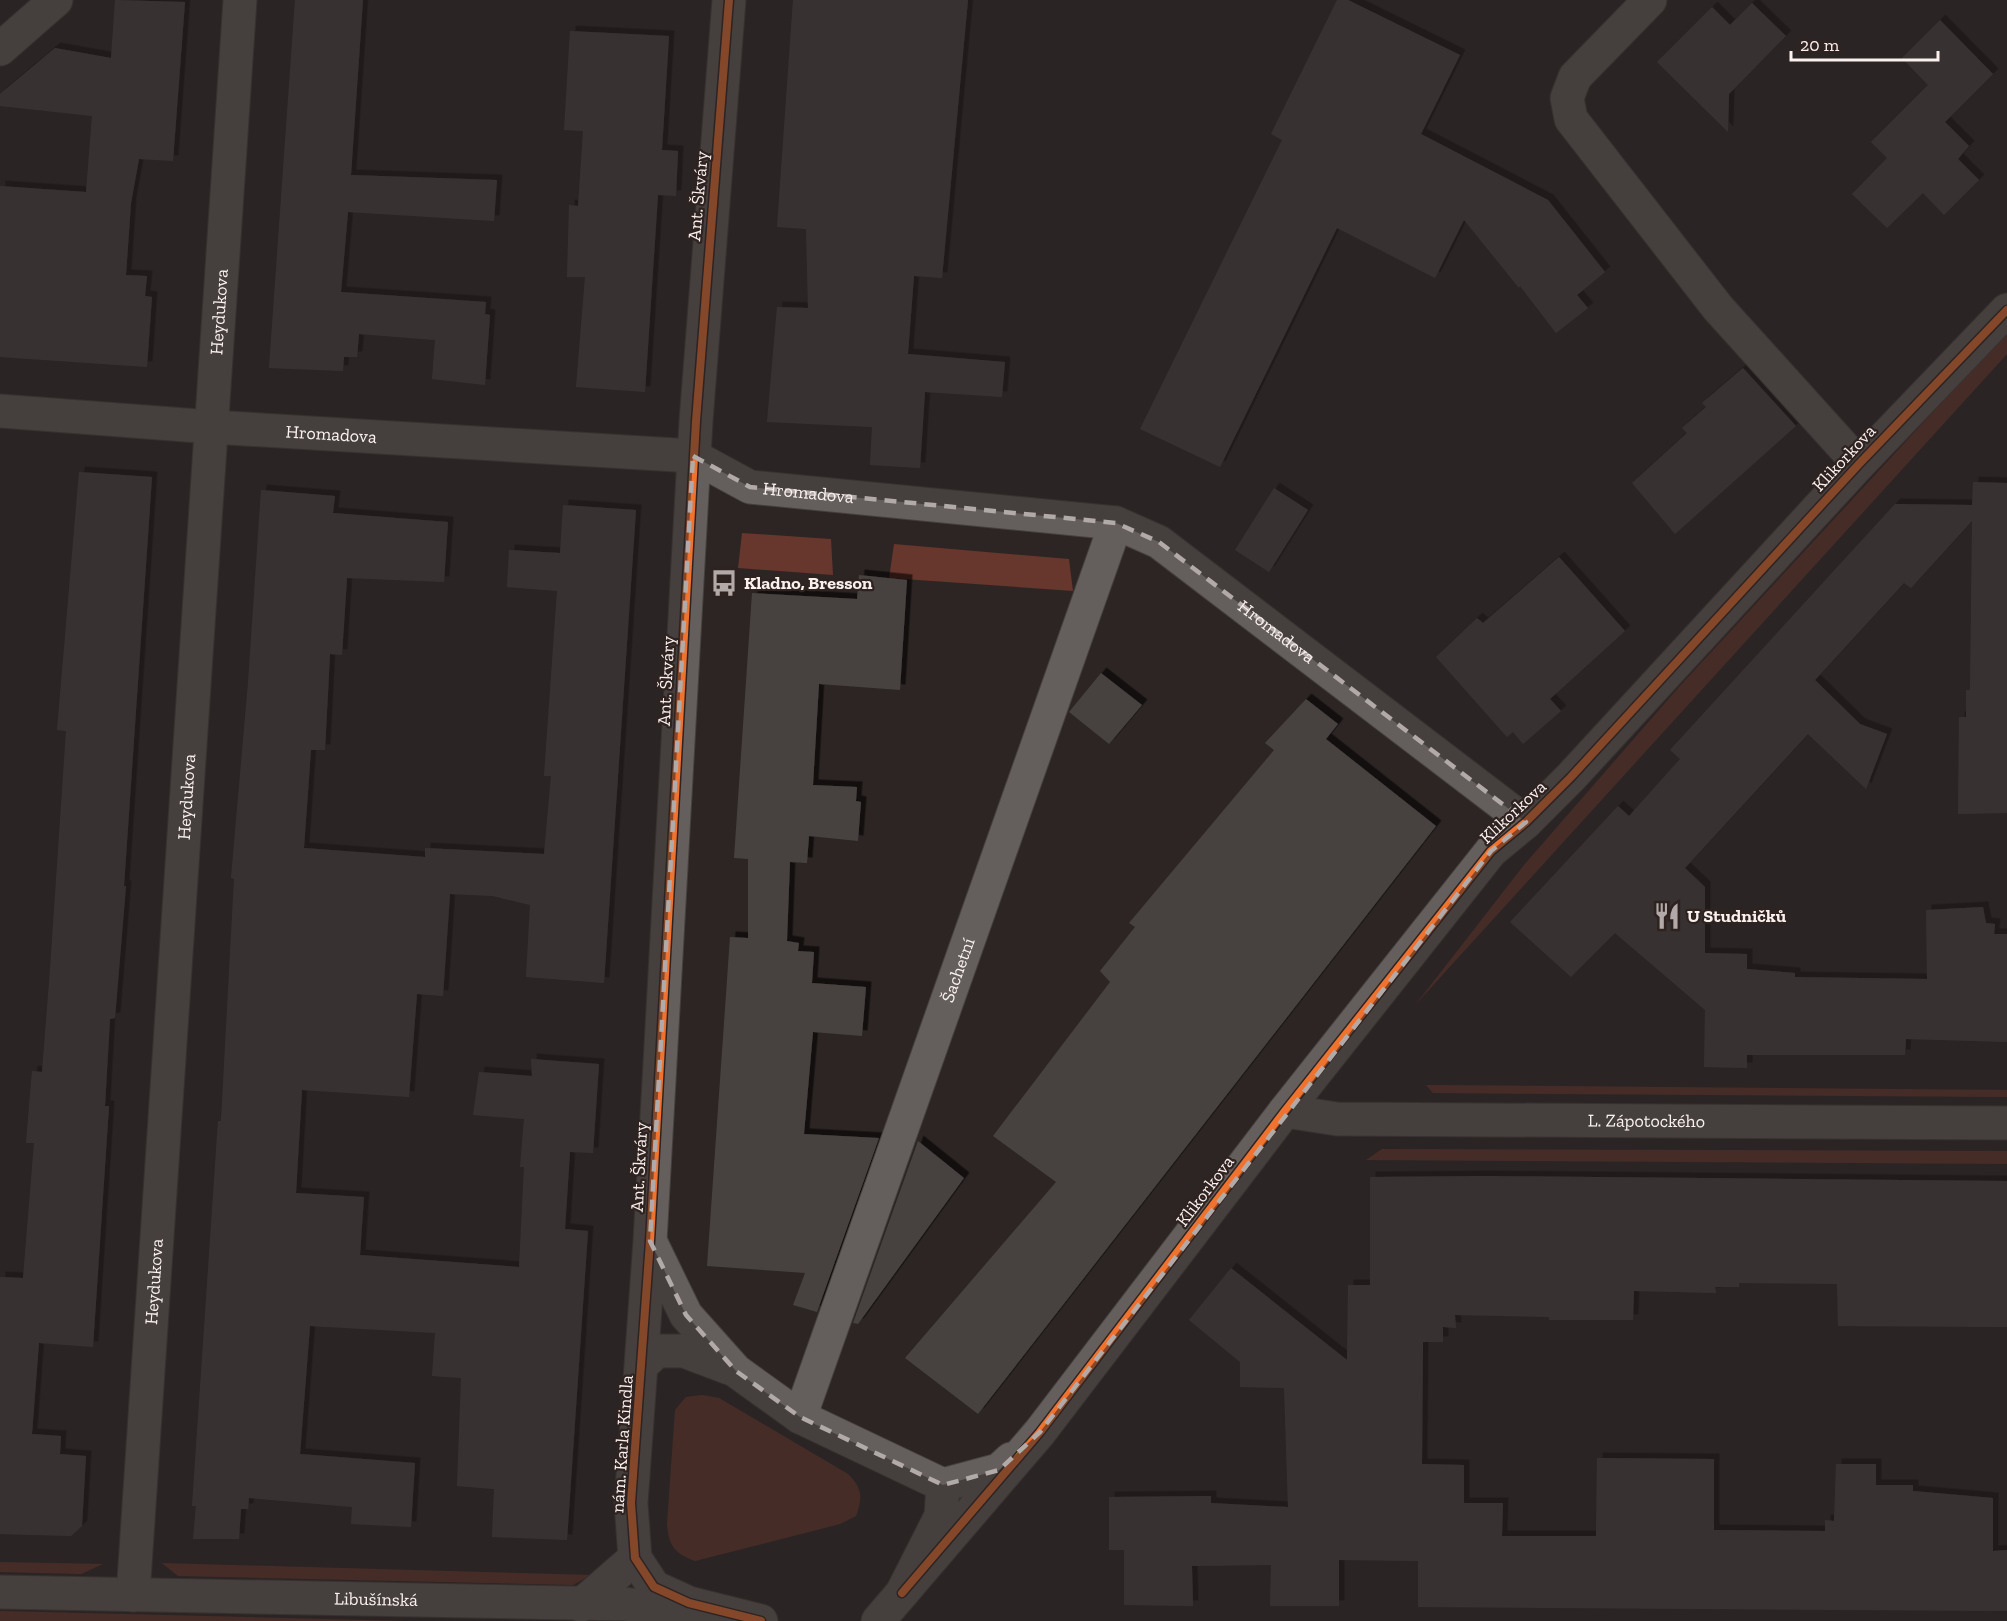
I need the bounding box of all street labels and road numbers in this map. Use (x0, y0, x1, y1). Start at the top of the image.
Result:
street label: Ant. Škváry (683, 149, 713, 242)
street label: Heydukova (205, 268, 233, 356)
street label: Hromadova (285, 420, 378, 448)
street label: Klikorkova (1808, 420, 1881, 496)
street label: Hromadova (762, 477, 855, 508)
street label: Hromadova (1234, 595, 1320, 668)
street label: Ant. Škváry (653, 635, 679, 727)
street label: Heydukova (173, 753, 200, 841)
street label: Klikorkova (1475, 775, 1551, 848)
street label: Šachetní (936, 935, 980, 1005)
street label: L. Zápotockého (1588, 1109, 1705, 1132)
street label: Ant. Škváry (626, 1121, 652, 1213)
street label: Klikorkova (1171, 1151, 1239, 1231)
street label: Heydukova (140, 1238, 168, 1325)
street label: nám. Karla Kindla (606, 1374, 638, 1514)
street label: Libušínská (334, 1587, 418, 1611)

